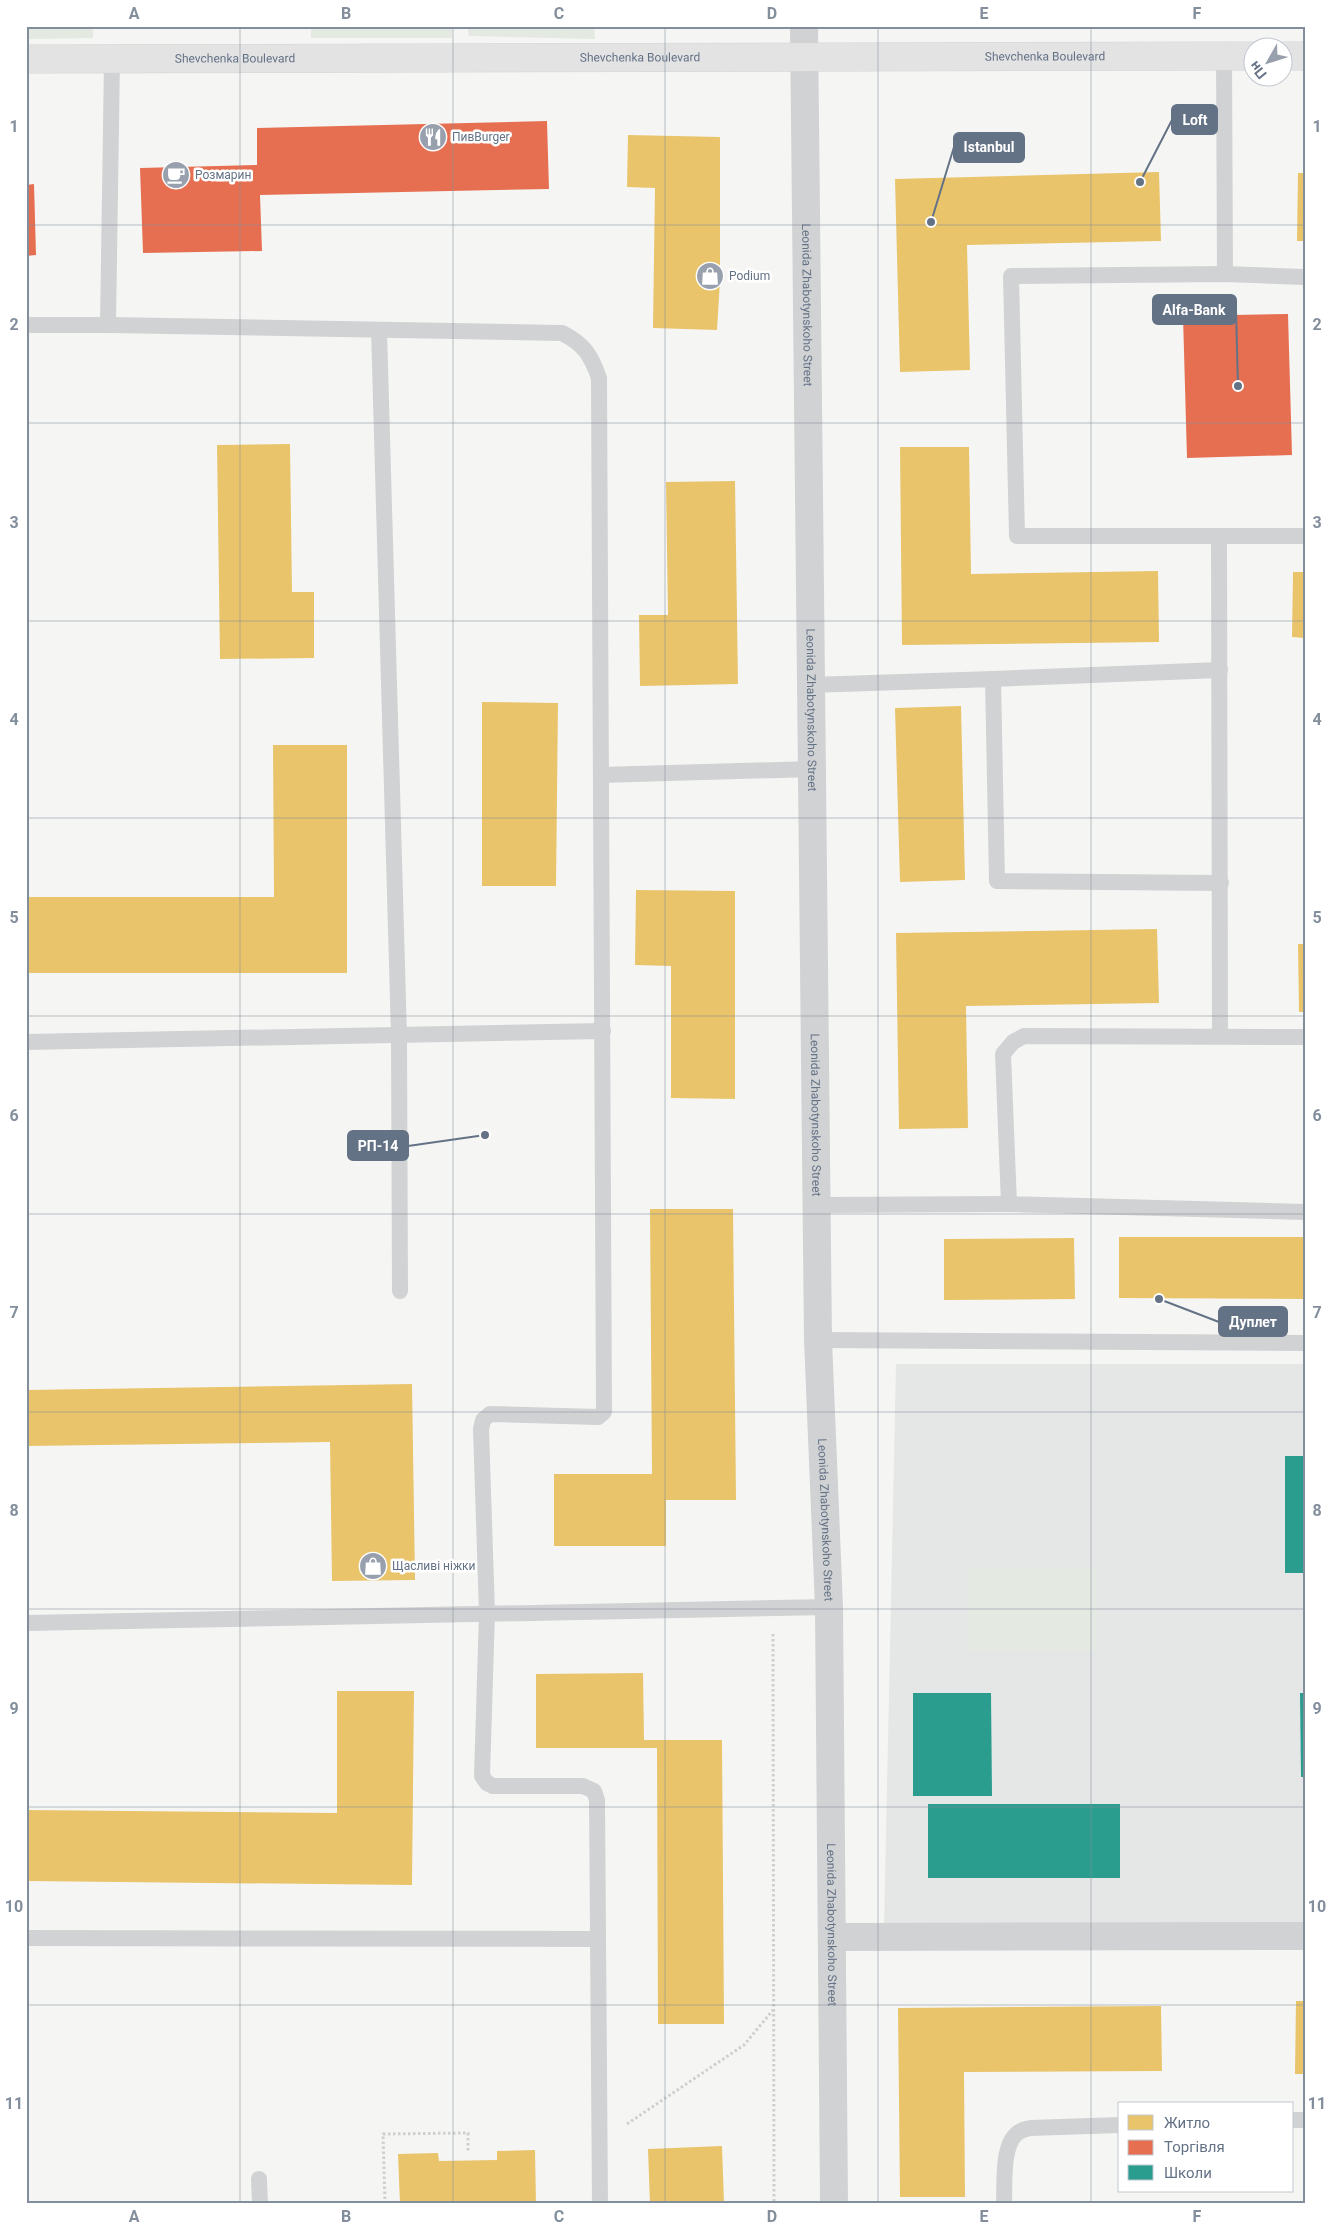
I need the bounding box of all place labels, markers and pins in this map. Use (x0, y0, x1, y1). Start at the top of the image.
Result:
callout: Loft (1172, 105, 1217, 134)
restaurant icon: ПивBurger (418, 122, 448, 152)
place label: ПивBurger (452, 130, 510, 144)
callout: Istanbul (954, 133, 1024, 162)
cafe icon: Розмарин (161, 160, 191, 190)
place label: Розмарин (195, 168, 251, 182)
shop icon: Podium (695, 261, 725, 291)
place label: Podium (729, 269, 770, 283)
callout: Alfa-Bank (1153, 295, 1236, 324)
callout: РП-14 (348, 1131, 408, 1160)
callout: Дуплет (1219, 1307, 1287, 1336)
shop icon: Щасливі ніжки (358, 1551, 388, 1581)
place label: Щасливі ніжки (392, 1559, 476, 1573)

